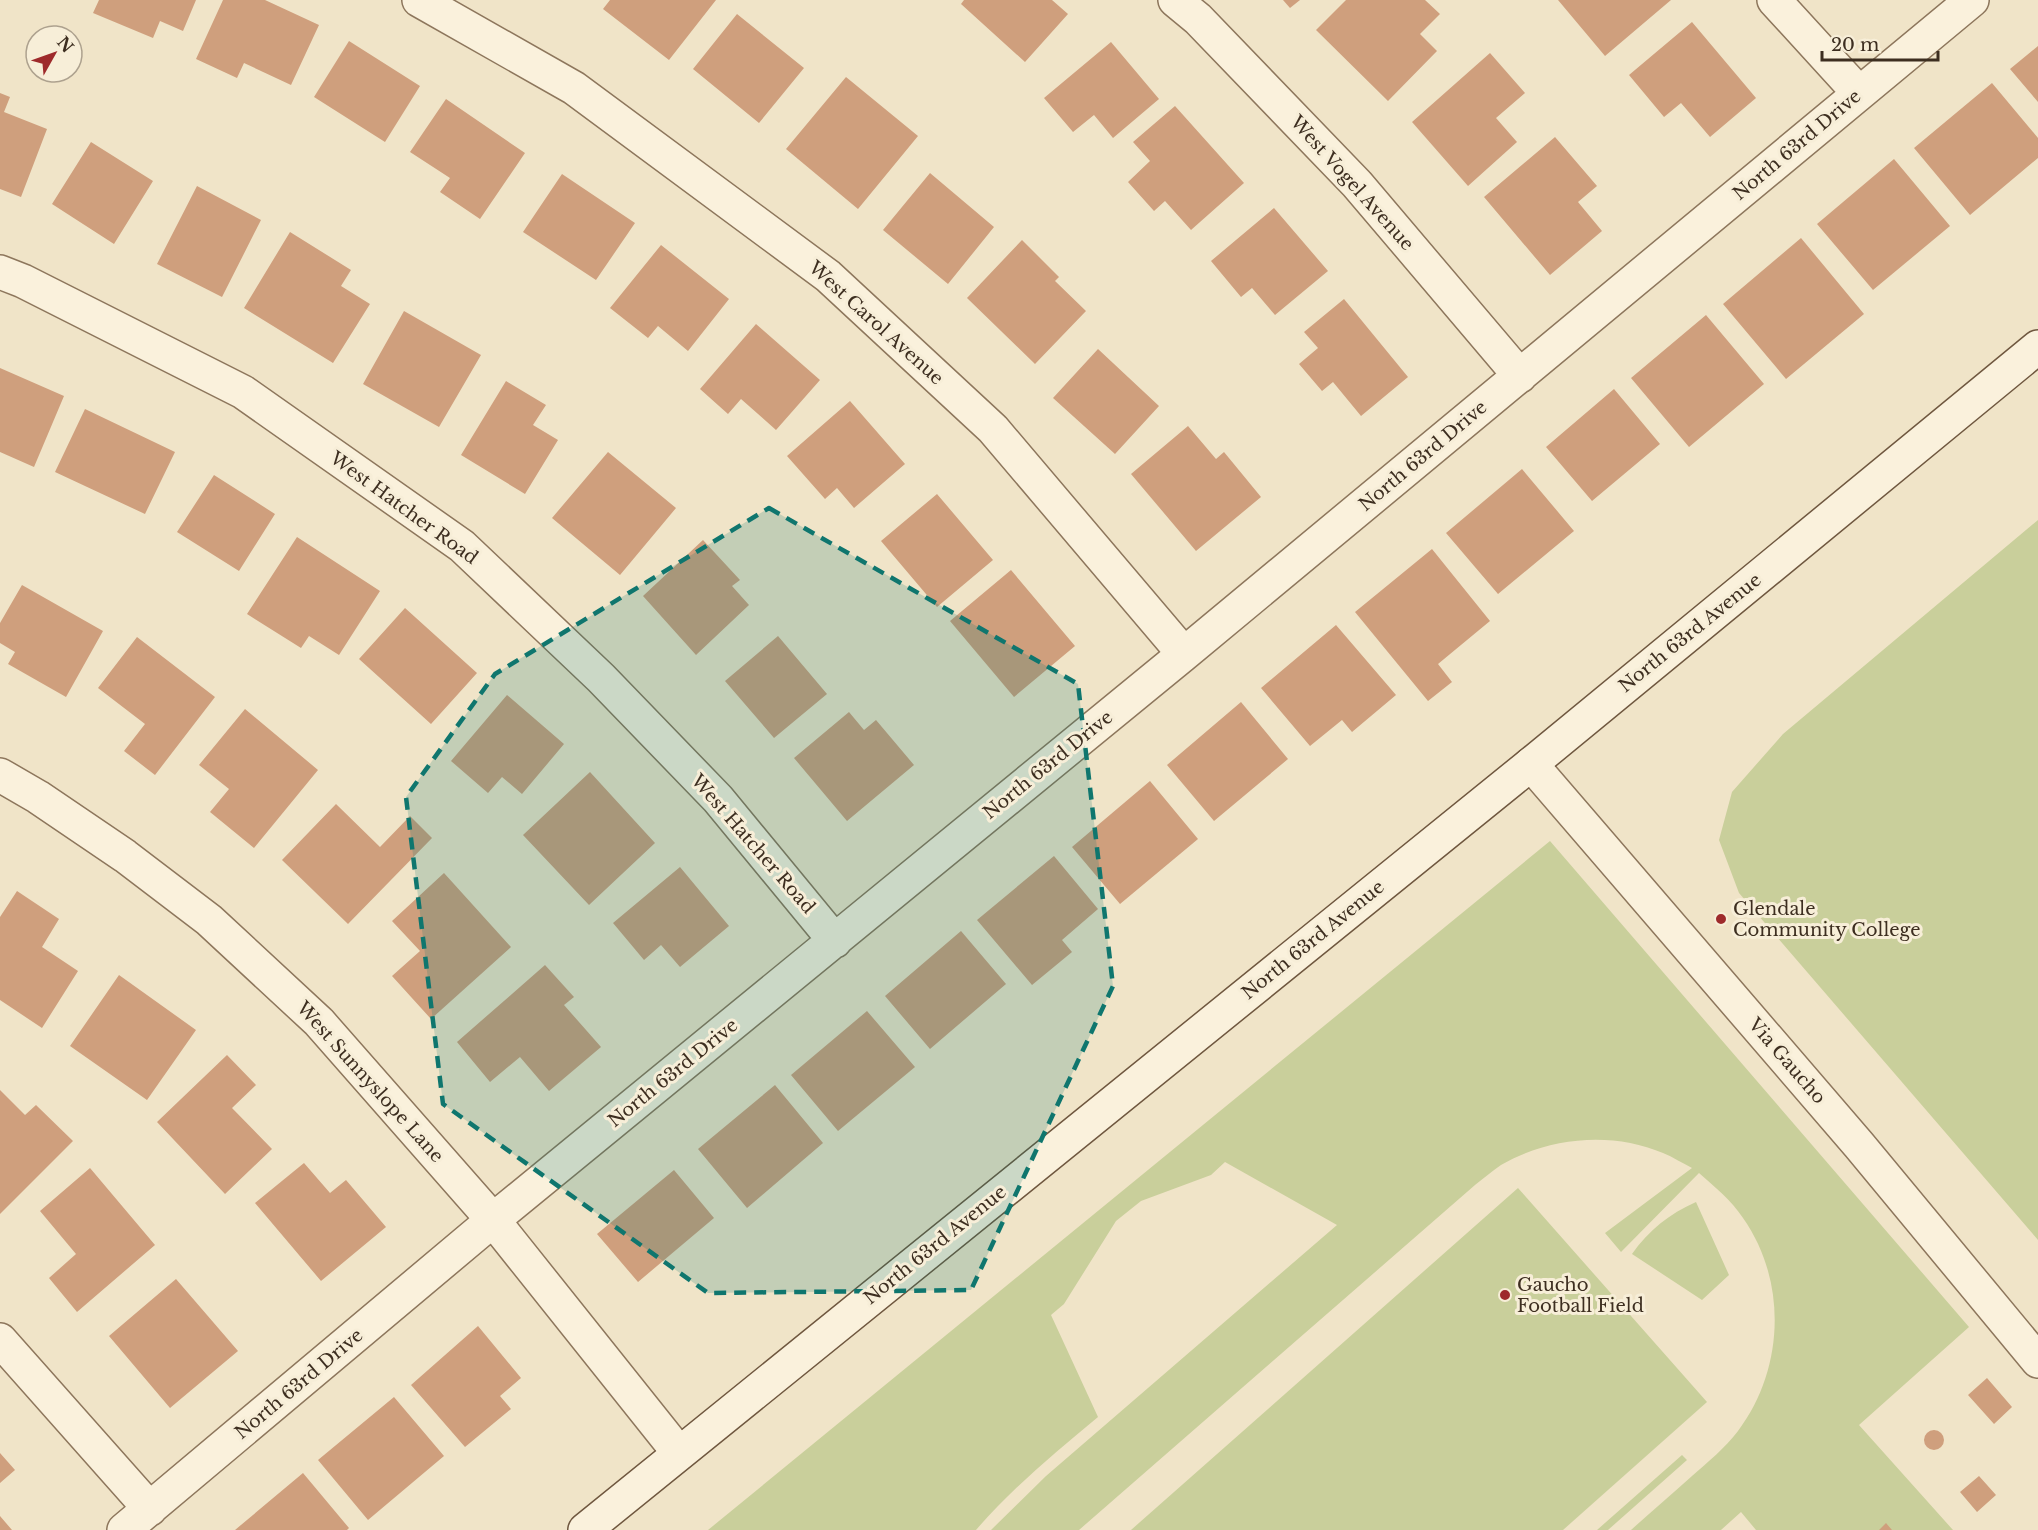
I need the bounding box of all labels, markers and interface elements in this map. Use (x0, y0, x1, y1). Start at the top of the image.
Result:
north arrow (24, 24, 84, 84)
scale bar (1822, 24, 1938, 62)
text: N (53, 32, 78, 57)
text: 20 m (1831, 34, 1879, 56)
street label: North 63rd Drive (1729, 85, 1865, 205)
street label: West Vogel Avenue (1285, 110, 1418, 255)
street label: West Carol Avenue (803, 256, 948, 389)
street label: North 63rd Drive (1355, 396, 1491, 516)
street label: West Hatcher Road (325, 446, 482, 569)
street label: North 63rd Avenue (1614, 569, 1766, 697)
street label: North 63rd Drive (979, 706, 1117, 824)
street label: West Hatcher Road (686, 769, 819, 918)
street label: North 63rd Avenue (1237, 876, 1389, 1004)
place label: Glendale Community College (1733, 898, 1921, 941)
marker: Glendale Community College (1714, 912, 1728, 926)
street label: West Sunnyslope Lane (291, 996, 448, 1167)
street label: Via Gaucho (1743, 1013, 1830, 1108)
street label: North 63rd Drive (604, 1014, 742, 1132)
street label: North 63rd Avenue (859, 1181, 1011, 1309)
place label: Gaucho Football Field (1517, 1274, 1644, 1317)
marker: Gaucho Football Field (1498, 1288, 1512, 1302)
street label: North 63rd Drive (231, 1324, 367, 1444)

